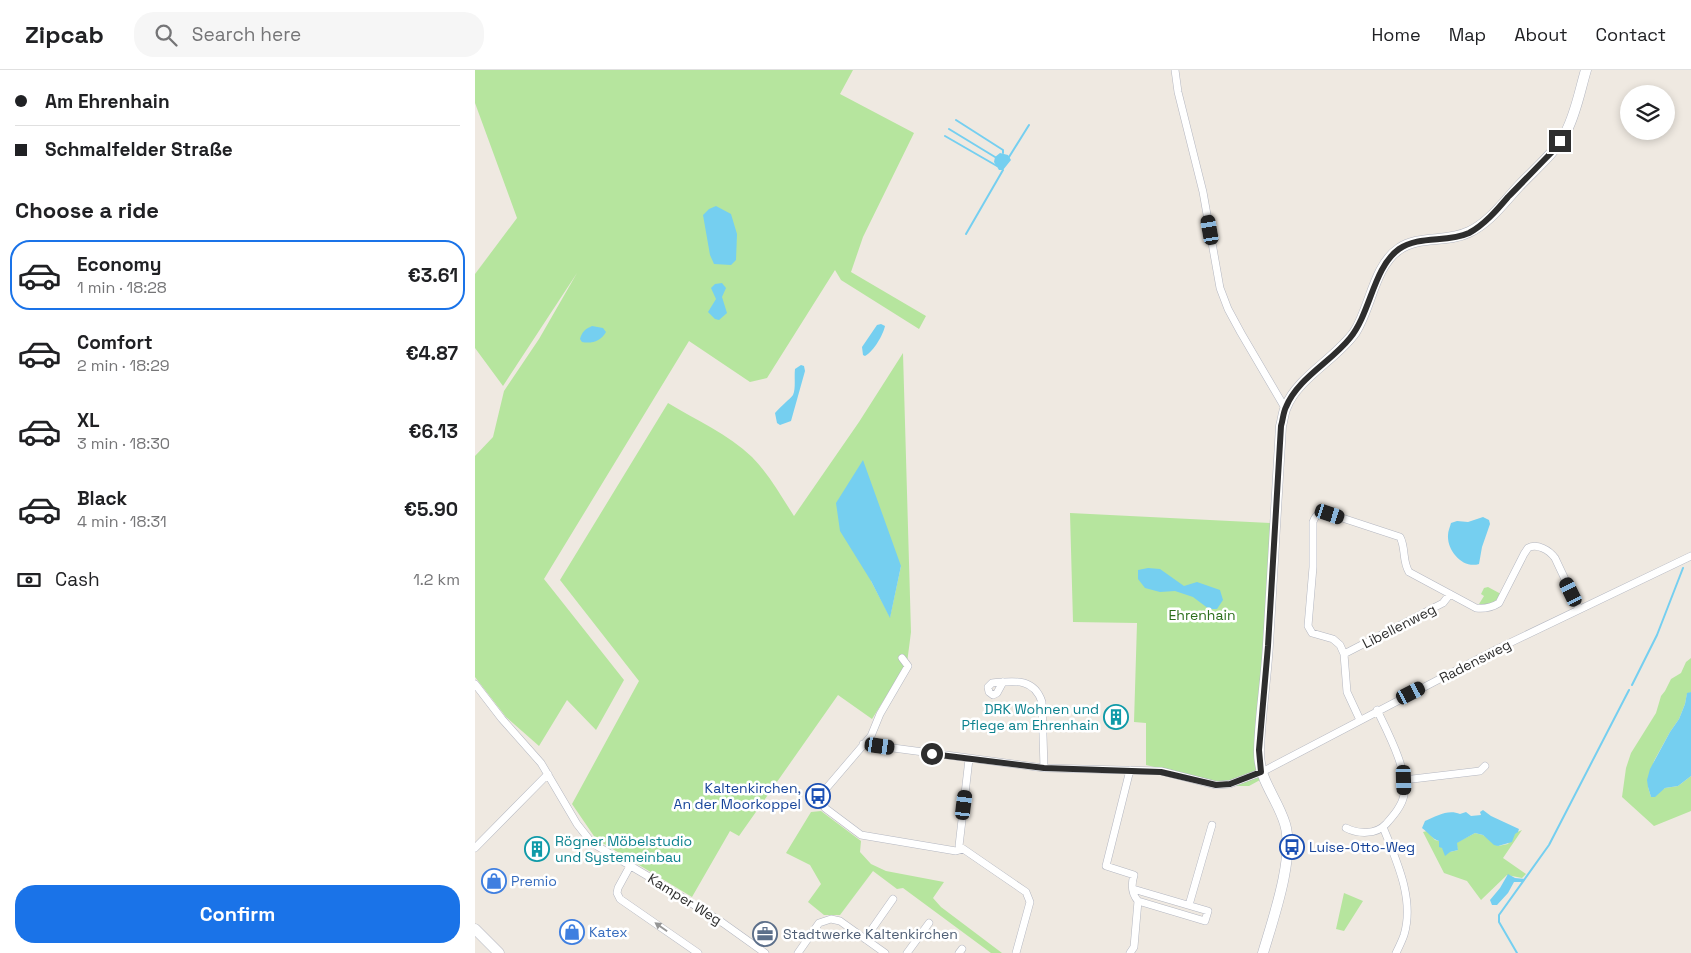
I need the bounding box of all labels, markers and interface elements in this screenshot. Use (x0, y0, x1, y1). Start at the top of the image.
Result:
search box (134, 12, 484, 57)
text: Zipcab (25, 19, 104, 50)
icon: search (152, 21, 180, 49)
text: Search here (192, 22, 301, 47)
text: Home (1372, 23, 1421, 46)
text: Map (1449, 23, 1486, 46)
text: About (1514, 23, 1568, 46)
text: Contact (1596, 23, 1666, 46)
map controls (1620, 85, 1675, 140)
button: layers (1620, 85, 1675, 140)
text: Am Ehrenhain (45, 89, 170, 114)
route end (1549, 130, 1571, 152)
text: Schmalfelder Straße (45, 137, 233, 162)
text: Choose a ride (15, 196, 159, 224)
car (1200, 214, 1219, 246)
text: Economy (77, 252, 161, 277)
icon: car (17, 253, 62, 298)
text: €3.61 (408, 263, 458, 288)
text: 1 min · 18:28 (77, 277, 167, 298)
text: Comfort (77, 330, 153, 355)
icon: car (17, 331, 62, 376)
text: €4.87 (406, 341, 458, 366)
text: 2 min · 18:29 (77, 355, 170, 376)
text: XL (77, 408, 100, 433)
icon: car (17, 409, 62, 454)
text: €6.13 (409, 419, 458, 444)
text: 3 min · 18:30 (77, 433, 170, 454)
text: Black (77, 486, 127, 511)
icon: car (17, 487, 62, 532)
text: €5.90 (404, 497, 458, 522)
car (1313, 502, 1346, 526)
text: 4 min · 18:31 (77, 511, 167, 532)
icon: cash (15, 566, 43, 594)
text: Cash (55, 567, 100, 592)
text: 1.2 km (413, 569, 460, 590)
car (1557, 575, 1584, 609)
street label: Libellenweg (1359, 600, 1439, 652)
park label: Ehrenhain (1168, 606, 1236, 624)
street label: Radensweg (1436, 635, 1514, 687)
car (1394, 680, 1427, 706)
place label: DRK Wohnen und Pflege am Ehrenhain (961, 700, 1099, 734)
building icon: DRK Wohnen und Pflege am Ehrenhain (1103, 704, 1129, 730)
car (864, 736, 895, 756)
route start (921, 743, 943, 765)
car (1395, 765, 1412, 795)
place label: Kaltenkirchen, An der Moorkoppel (674, 779, 801, 813)
bus stop icon: Kaltenkirchen, An der Moorkoppel (805, 783, 831, 809)
car (954, 789, 973, 821)
place label: Rögner Möbelstudio und Systemeinbau (555, 832, 692, 866)
bus stop icon: Luise-Otto-Weg (1279, 834, 1305, 860)
building icon: Rögner Möbelstudio und Systemeinbau (524, 836, 550, 862)
place label: Luise-Otto-Weg (1309, 838, 1415, 856)
shop icon: Premio (481, 868, 507, 894)
street label: Kamper Weg (645, 869, 725, 929)
place label: Premio (511, 872, 557, 890)
button: Confirm (15, 885, 460, 943)
shop icon: Katex (559, 919, 585, 945)
office icon: Stadtwerke Kaltenkirchen (752, 921, 778, 947)
one-way arrow (654, 922, 668, 932)
place label: Katex (589, 923, 627, 941)
place label: Stadtwerke Kaltenkirchen (783, 925, 958, 943)

